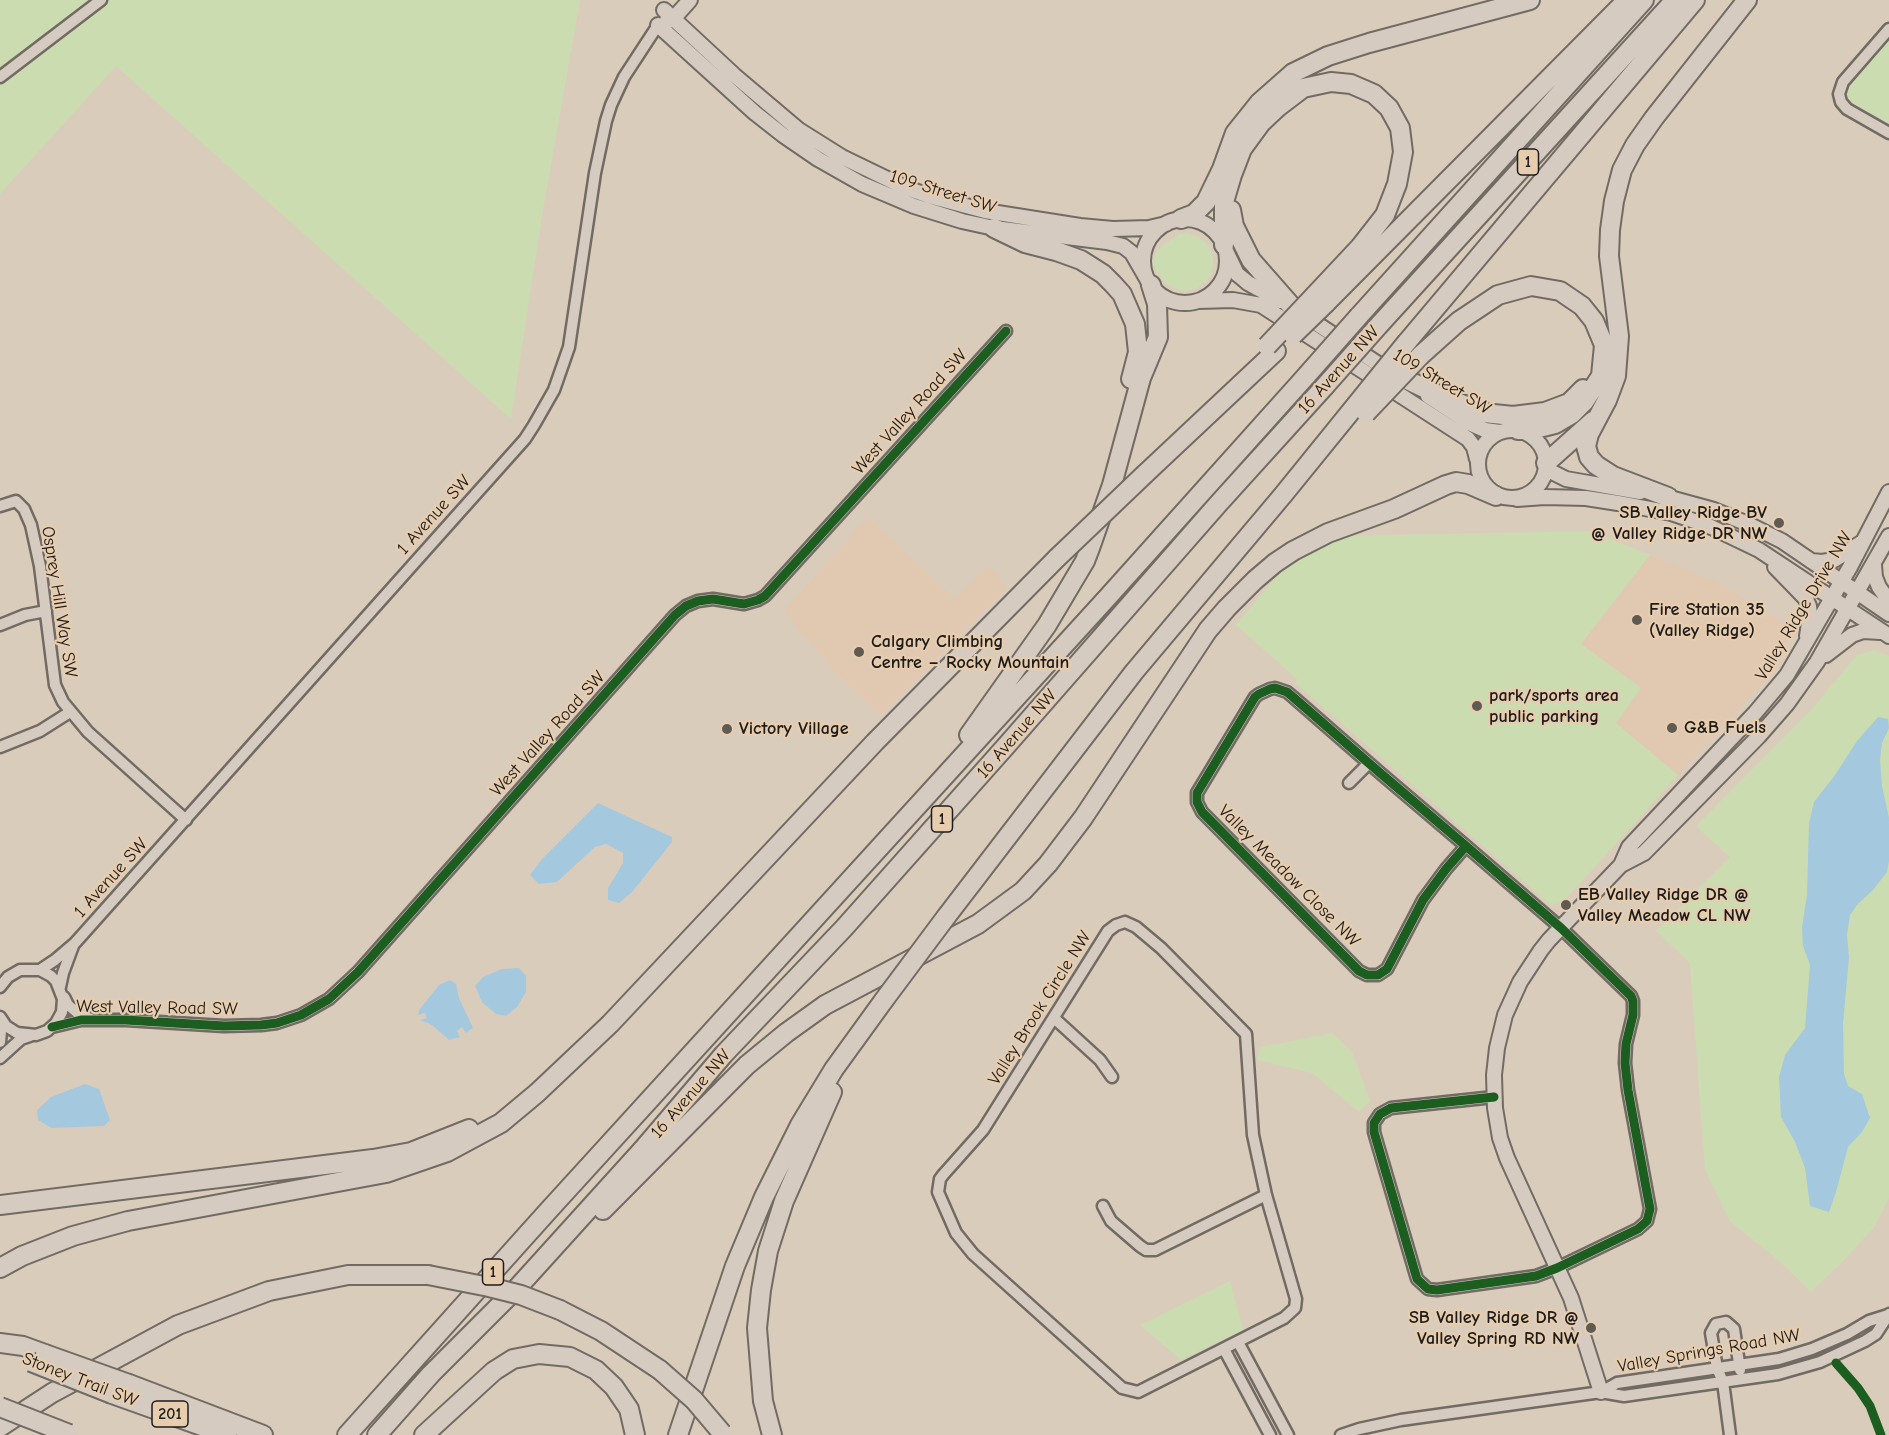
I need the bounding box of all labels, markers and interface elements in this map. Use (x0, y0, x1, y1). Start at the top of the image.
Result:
road number: 1 (1518, 149, 1538, 175)
street label: 109 Street SW (887, 166, 999, 218)
street label: 16 Avenue NW (1294, 321, 1384, 419)
street label: 109 Street SW (1389, 344, 1495, 420)
street label: West Valley Road SW (848, 345, 972, 479)
street label: 1 Avenue SW (393, 471, 475, 559)
place label: SB Valley Ridge BV @ Valley Ridge DR NW (1591, 502, 1767, 544)
marker: SB Valley Ridge BV @ Valley Ridge DR NW (1772, 516, 1786, 530)
street label: Osprey Hill Way SW (36, 525, 82, 679)
street label: Valley Ridge Drive NW (1751, 528, 1857, 684)
place label: Fire Station 35 (Valley Ridge) (1649, 599, 1764, 642)
marker: Fire Station 35 (Valley Ridge) (1630, 613, 1644, 627)
place label: Calgary Climbing Centre – Rocky Mountain (871, 631, 1069, 674)
marker: Calgary Climbing Centre – Rocky Mountain (852, 645, 866, 659)
street label: West Valley Road SW (486, 667, 610, 801)
street label: 16 Avenue NW (972, 685, 1062, 783)
place label: park/sports area public parking (1489, 685, 1619, 728)
marker: park/sports area public parking (1470, 699, 1484, 713)
place label: G&B Fuels (1684, 717, 1766, 739)
place label: Victory Village (739, 718, 849, 740)
marker: G&B Fuels (1665, 721, 1679, 735)
marker: Victory Village (720, 722, 734, 736)
street label: Valley Meadow Close NW (1213, 800, 1365, 952)
road number: 1 (932, 806, 952, 832)
street label: 1 Avenue SW (70, 834, 152, 922)
place label: EB Valley Ridge DR @ Valley Meadow CL NW (1578, 884, 1750, 926)
marker: EB Valley Ridge DR @ Valley Meadow CL NW (1559, 898, 1573, 912)
street label: Valley Brook Circle NW (984, 927, 1096, 1089)
street label: West Valley Road SW (76, 996, 238, 1020)
street label: 16 Avenue NW (646, 1045, 736, 1143)
road number: 1 (482, 1259, 504, 1285)
place label: SB Valley Ridge DR @ Valley Spring RD NW (1409, 1307, 1579, 1350)
marker: SB Valley Ridge DR @ Valley Spring RD NW (1584, 1321, 1598, 1335)
street label: Valley Springs Road NW (1616, 1324, 1802, 1378)
street label: Stoney Trail SW (19, 1348, 141, 1412)
road number: 201 (152, 1401, 188, 1427)

